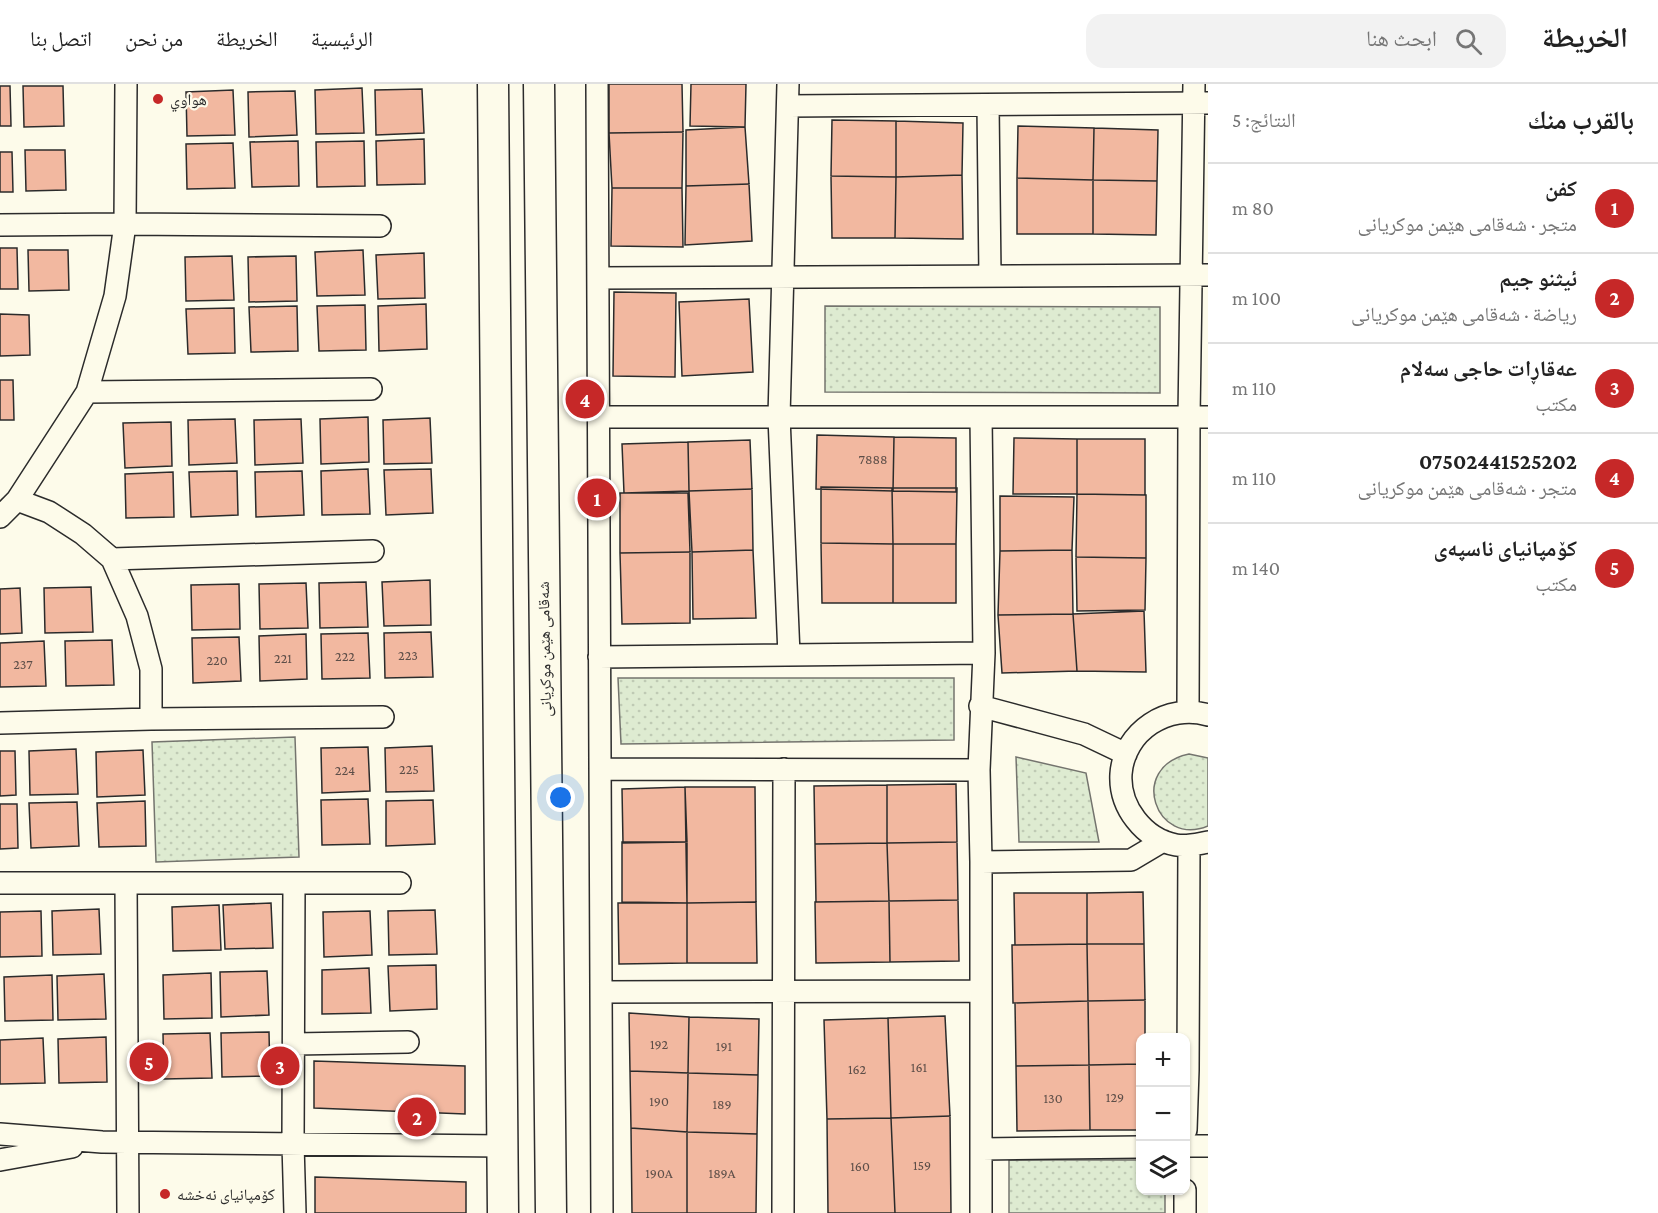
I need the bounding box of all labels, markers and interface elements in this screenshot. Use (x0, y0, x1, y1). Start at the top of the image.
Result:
search box (1086, 14, 1506, 68)
text: الخريطة (1542, 22, 1628, 53)
icon: search (1452, 25, 1485, 58)
text: ابحث هنا (1366, 26, 1437, 51)
text: اتصل بنا (30, 27, 92, 51)
text: من نحن (125, 27, 183, 51)
text: الخريطة (216, 27, 278, 51)
text: الرئيسية (311, 27, 373, 51)
place label: هواوي (170, 91, 207, 112)
marker: هواوي (151, 92, 165, 106)
text: بالقرب منك (1528, 106, 1634, 135)
text: النتائج: 5 (1232, 109, 1296, 131)
text: كفن (1545, 176, 1577, 201)
text: 80 m (1232, 197, 1274, 219)
text: 1 (1611, 197, 1618, 219)
text: متجر · شەقامی هێمن موکریانی (1358, 213, 1577, 235)
text: ئيثنو جيم (1499, 266, 1577, 291)
text: 100 m (1232, 287, 1281, 309)
text: 2 (1609, 287, 1620, 309)
text: رياضة · شەقامی هێمن موکریانی (1351, 303, 1577, 325)
text: عەقاڕات حاجی سەلام (1400, 356, 1577, 381)
pin: 4 (566, 376, 604, 422)
text: 110 m (1232, 377, 1276, 399)
text: 3 (1610, 377, 1619, 399)
text: مكتب (1535, 393, 1577, 415)
text: 07502441525202 (1419, 449, 1577, 474)
house number: 7888 (859, 451, 887, 467)
text: 110 m (1232, 467, 1276, 489)
text: 4 (1609, 467, 1620, 489)
pin: 1 (578, 476, 616, 520)
text: متجر · شەقامی هێمن موکریانی (1358, 477, 1577, 499)
text: کۆمپانیای ناسپەی (1433, 536, 1577, 561)
text: 140 m (1232, 557, 1280, 579)
text: 5 (1610, 557, 1619, 579)
text: مكتب (1535, 573, 1577, 595)
street label: شەقامی هێمن موکریانی (535, 581, 556, 717)
house number: 223 (398, 647, 418, 663)
house number: 222 (335, 648, 355, 664)
house number: 221 (274, 650, 292, 666)
house number: 220 (206, 652, 228, 668)
house number: 237 (13, 656, 33, 672)
house number: 225 (399, 761, 419, 777)
house number: 224 (335, 762, 355, 778)
your location (546, 783, 575, 812)
map controls (1136, 1033, 1190, 1195)
button: + (1136, 1033, 1190, 1087)
house number: 192 (650, 1036, 668, 1052)
house number: 191 (716, 1038, 733, 1054)
pin: 5 (130, 1040, 168, 1084)
pin: 3 (260, 1044, 300, 1088)
house number: 161 (911, 1059, 928, 1075)
house number: 162 (848, 1061, 866, 1077)
button: − (1136, 1087, 1190, 1141)
house number: 129 (1106, 1089, 1124, 1105)
house number: 130 (1043, 1090, 1063, 1106)
house number: 190 (649, 1093, 669, 1109)
pin: 2 (398, 1094, 436, 1140)
house number: 189 (712, 1096, 732, 1112)
button: layers (1136, 1141, 1190, 1195)
house number: 159 (913, 1157, 931, 1173)
house number: 160 (850, 1158, 870, 1174)
house number: 190A (645, 1165, 673, 1181)
house number: 189A (709, 1165, 736, 1181)
place label: کۆمپانیای نەخشە (177, 1186, 275, 1205)
marker: کۆمپانیای نەخشە (158, 1187, 172, 1201)

